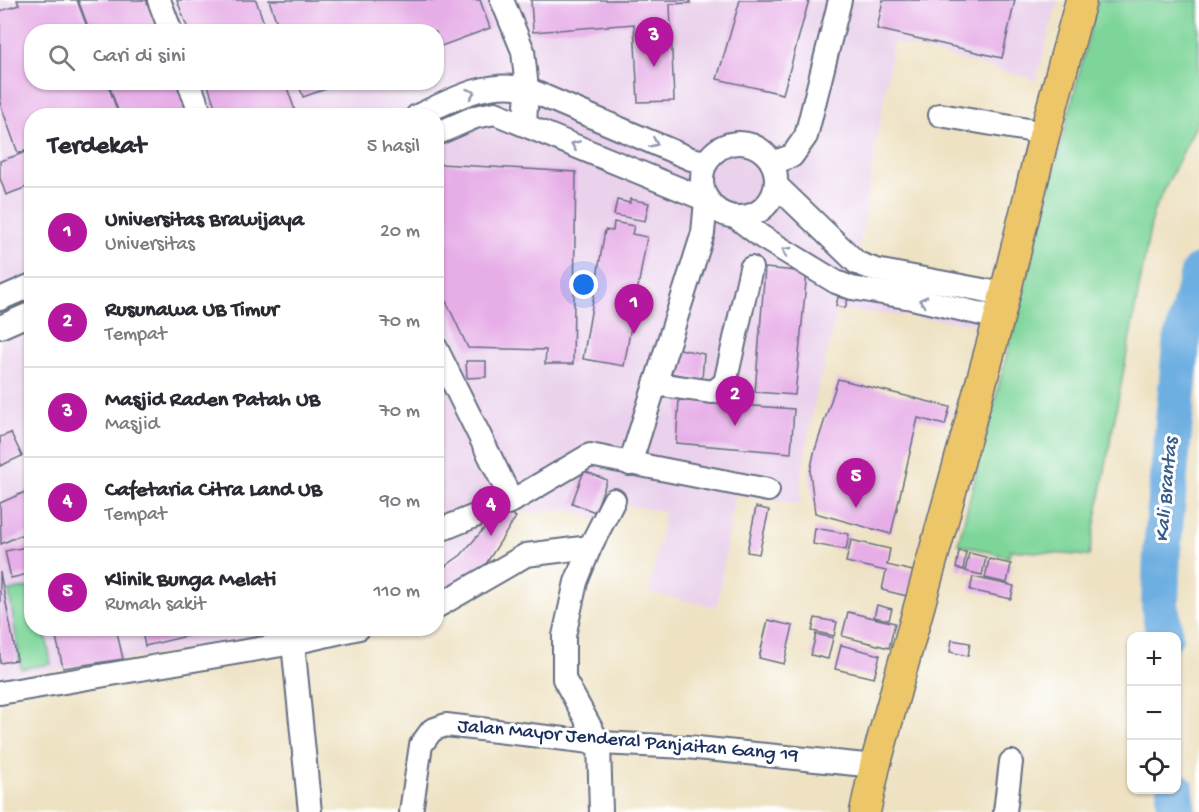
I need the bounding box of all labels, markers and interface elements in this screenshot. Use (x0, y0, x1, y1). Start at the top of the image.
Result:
pin: 3 (634, 17, 674, 67)
search box (24, 24, 444, 90)
icon: search (45, 41, 78, 74)
text: Cari di sini (93, 44, 186, 70)
one-way arrow (465, 87, 476, 100)
text: Terdekat (48, 132, 146, 163)
text: 5 hasil (367, 136, 420, 159)
one-way arrow (647, 136, 658, 148)
one-way arrow (571, 140, 582, 152)
text: Universitas Brawijaya (105, 208, 304, 234)
text: 1 (63, 221, 72, 244)
text: 20 m (380, 221, 420, 244)
text: Universitas (105, 234, 195, 257)
one-way arrow (782, 247, 792, 258)
your location (569, 270, 598, 299)
pin: 1 (614, 284, 654, 334)
one-way arrow (918, 295, 928, 308)
text: Rusunawa UB Timur (105, 298, 279, 324)
text: 2 (63, 311, 72, 334)
text: 70 m (379, 311, 420, 334)
text: Tempat (105, 324, 166, 347)
pin: 2 (716, 376, 754, 426)
text: Masjid Raden Patah UB (105, 388, 320, 414)
text: 3 (62, 401, 73, 424)
text: 70 m (379, 401, 420, 424)
text: Masjid (105, 414, 159, 437)
water label: Kali Brantas (1151, 434, 1185, 543)
pin: 5 (836, 458, 876, 508)
text: Cafetaria Citra Land UB (105, 478, 322, 504)
pin: 4 (472, 486, 510, 536)
text: 4 (63, 491, 72, 514)
text: 90 m (380, 491, 420, 514)
text: Tempat (105, 504, 166, 527)
text: Klinik Bunga Melati (105, 568, 276, 594)
text: 5 (62, 581, 73, 604)
text: 110 m (374, 581, 420, 604)
text: Rumah sakit (105, 594, 206, 617)
map controls (1127, 632, 1181, 794)
button: + (1127, 632, 1181, 686)
button: − (1127, 686, 1181, 740)
street label: Jalan Mayor Jenderal Panjaitan Gang 19 (457, 716, 799, 768)
button: locate (1127, 740, 1181, 794)

